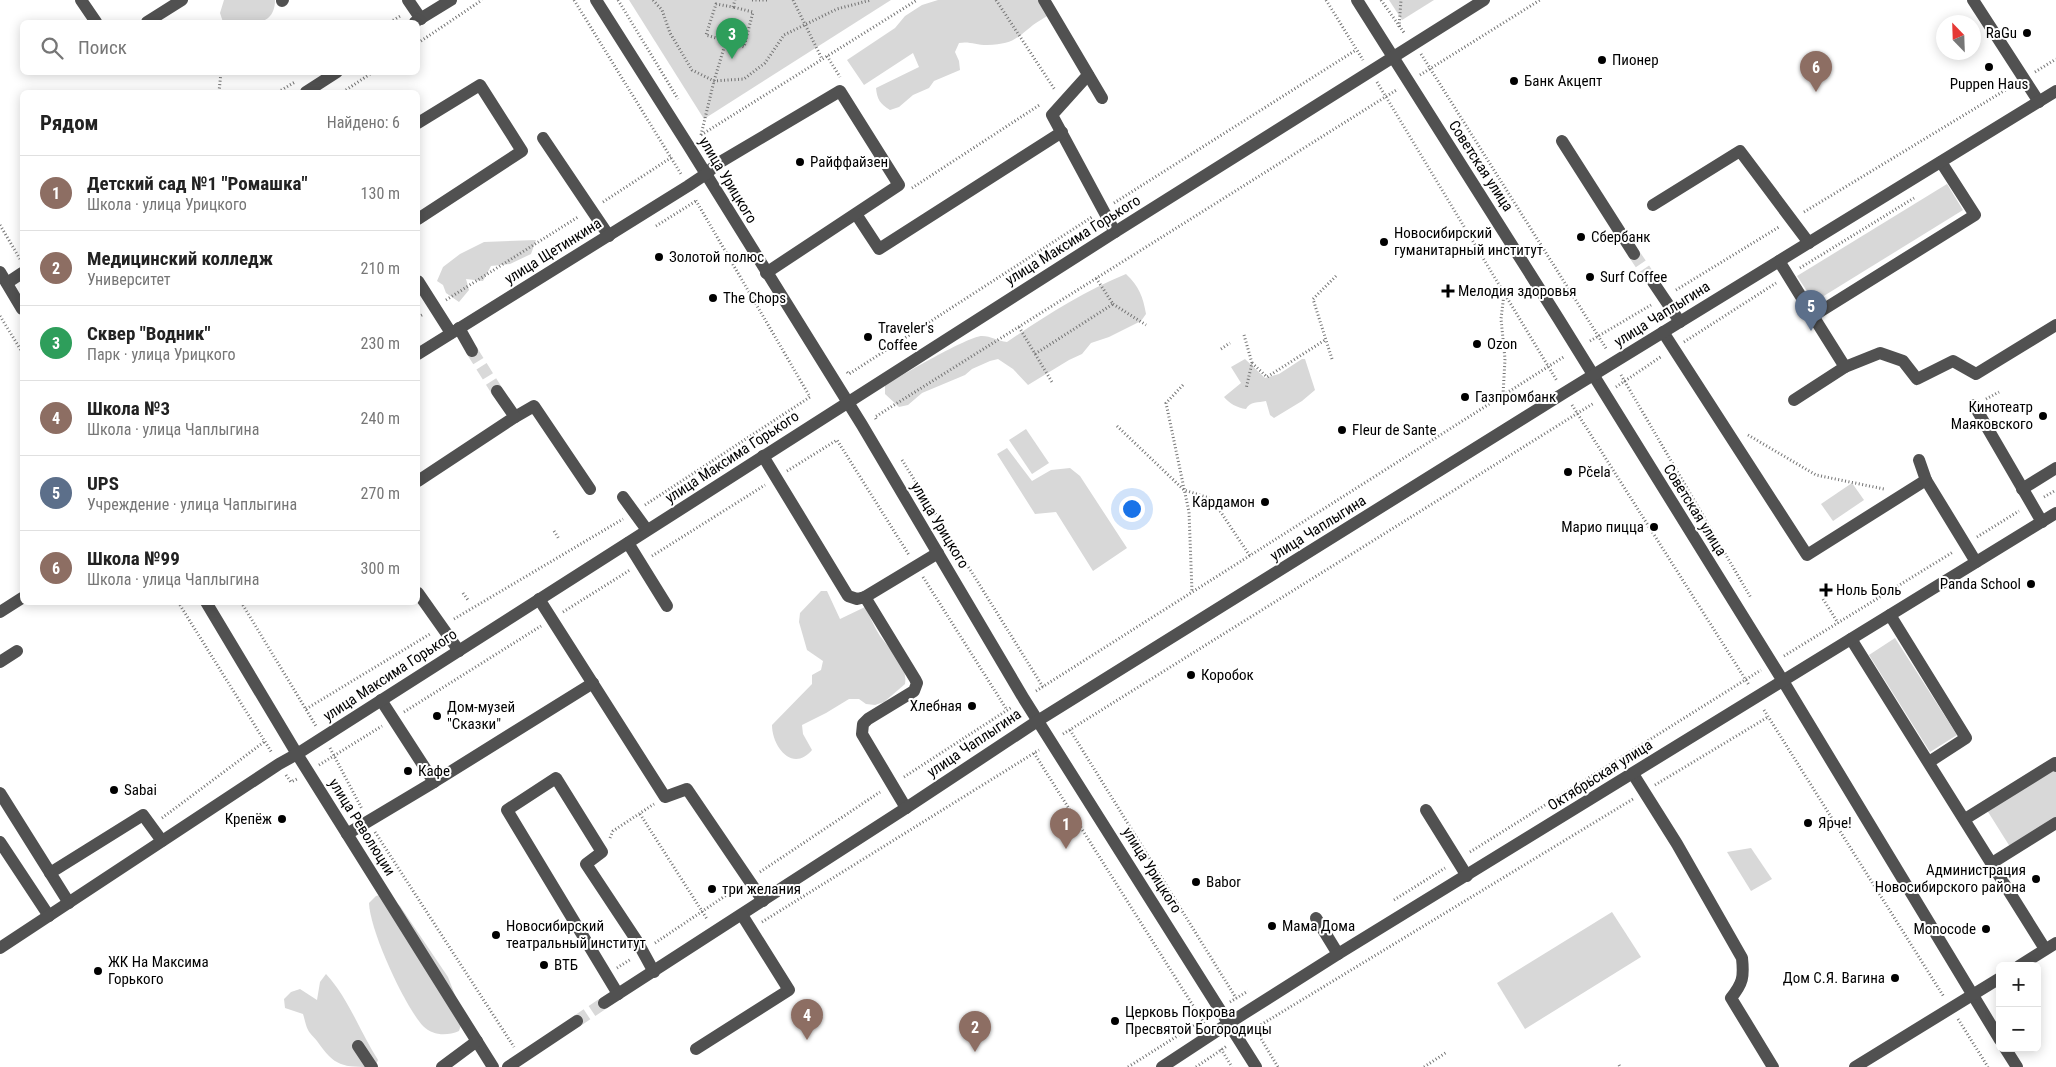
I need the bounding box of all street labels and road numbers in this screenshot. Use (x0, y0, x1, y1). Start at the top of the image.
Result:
street label: Советская улица (1445, 117, 1517, 215)
street label: улица Урицкого (695, 134, 761, 226)
street label: улица Максима Горького (1002, 191, 1144, 289)
street label: улица Щетинкина (501, 214, 605, 288)
street label: улица Чаплыгина (1611, 277, 1713, 351)
street label: улица Максима Горького (662, 407, 802, 507)
street label: Советская улица (1660, 461, 1730, 559)
street label: улица Урицкого (907, 479, 973, 571)
street label: улица Чаплыгина (1267, 491, 1369, 565)
street label: улица Максима Горького (320, 625, 460, 725)
street label: улица Чаплыгина (924, 705, 1024, 781)
street label: Октябрьская улица (1544, 736, 1656, 814)
street label: улица Революции (325, 775, 399, 879)
street label: улица Урицкого (1118, 824, 1186, 916)

